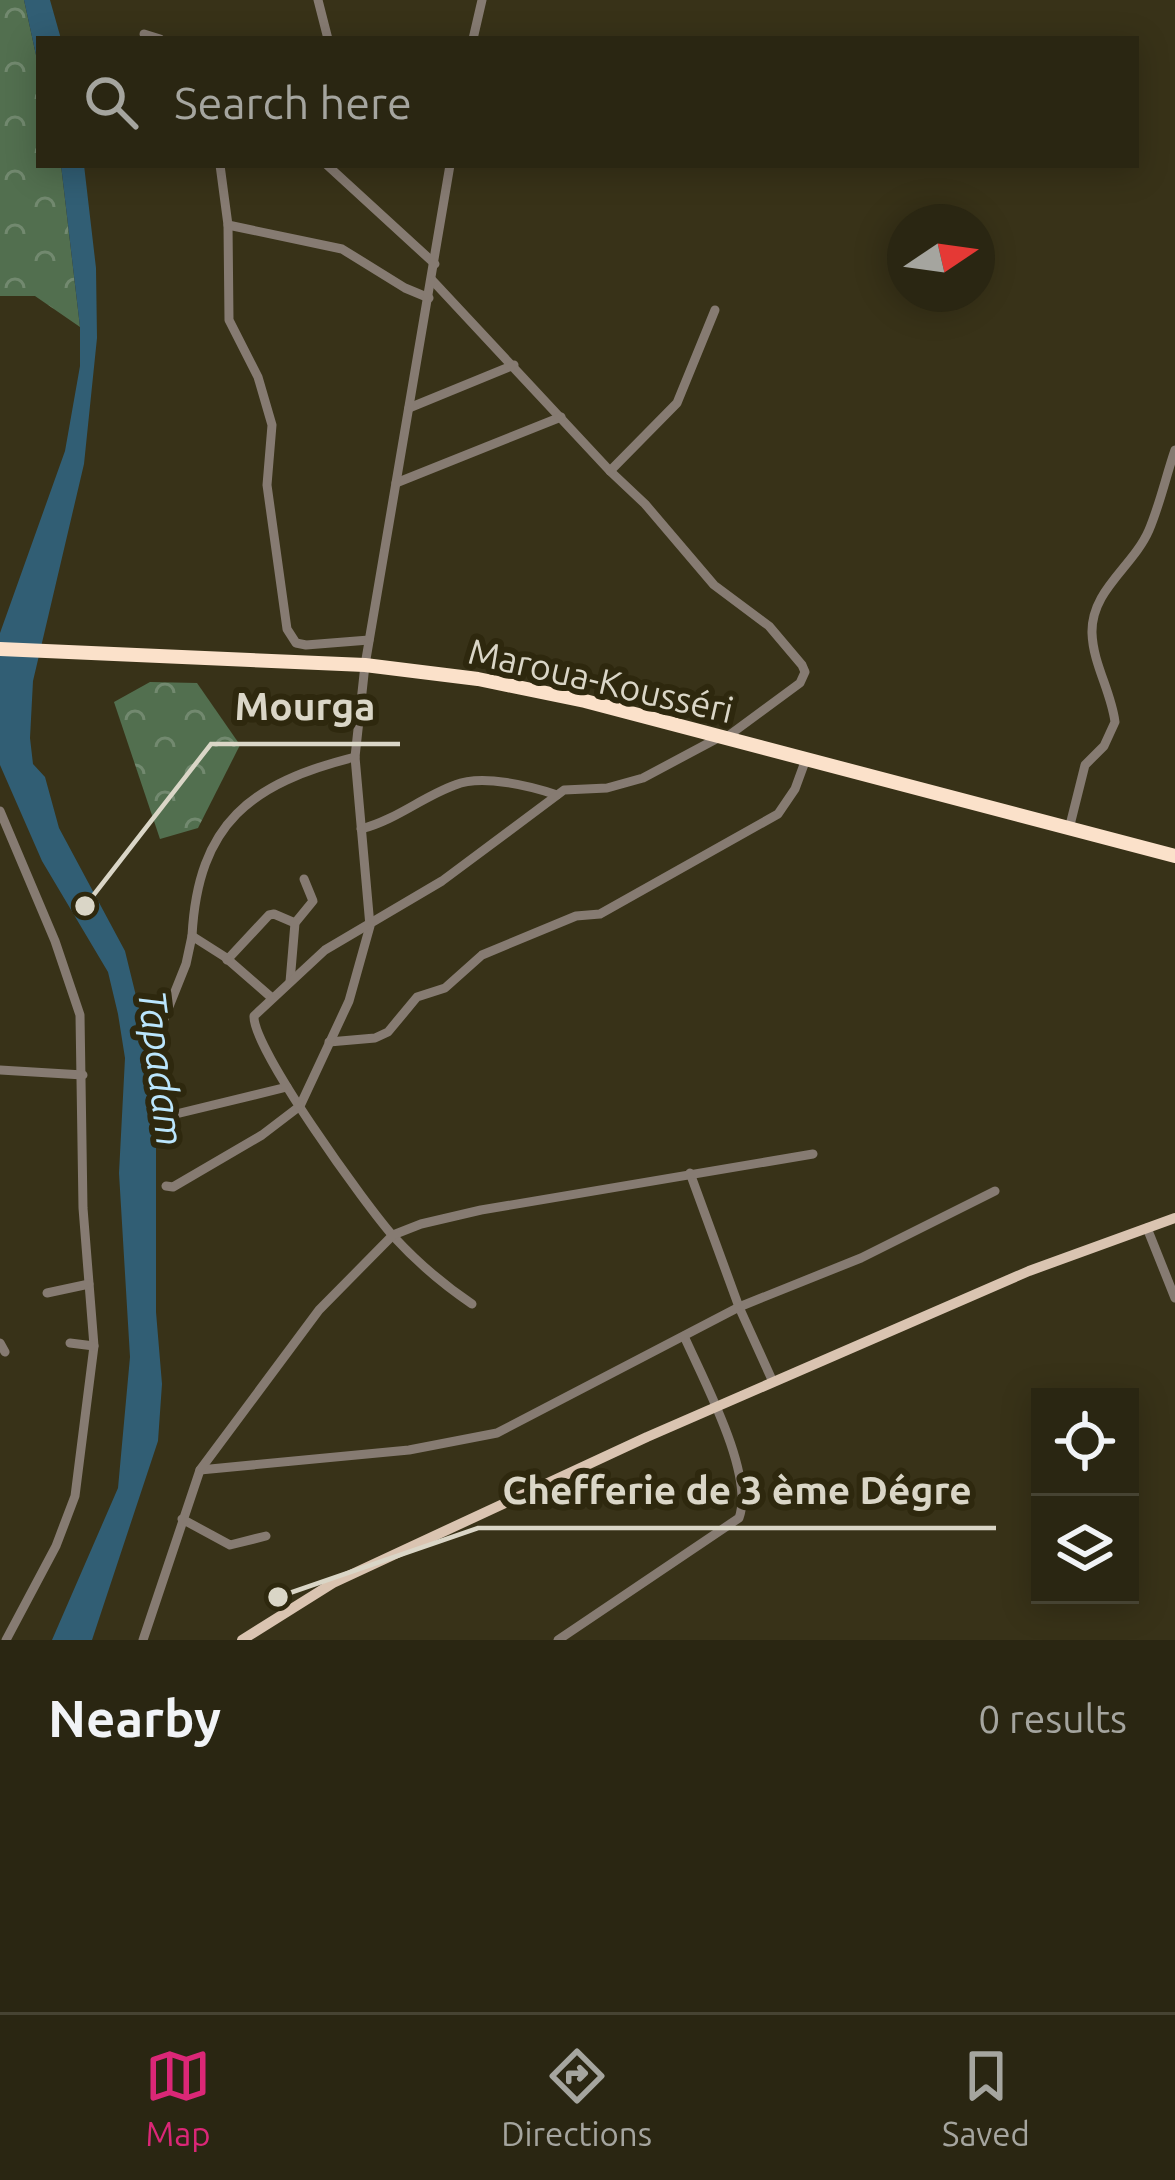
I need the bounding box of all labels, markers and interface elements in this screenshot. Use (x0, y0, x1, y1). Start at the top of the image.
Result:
search box (36, 36, 1139, 168)
icon: search (78, 69, 144, 135)
text: Search here (174, 77, 412, 128)
north arrow (887, 204, 995, 312)
street label: Maroua-Kousséri (465, 630, 737, 730)
callout: Mourga (211, 669, 400, 744)
text: Mourga (235, 684, 375, 727)
water label: Tapadam (131, 988, 193, 1148)
map controls (1031, 1388, 1139, 1604)
button: locate (1031, 1388, 1139, 1496)
callout: Chefferie de 3 ème Dégre (478, 1453, 996, 1528)
text: Chefferie de 3 ème Dégre (502, 1468, 972, 1511)
button: layers (1031, 1496, 1139, 1604)
text: Nearby (48, 1689, 221, 1747)
text: 0 results (978, 1697, 1127, 1740)
tab: Map (145, 2043, 211, 2152)
tab: Directions (501, 2043, 652, 2152)
tab: Saved (942, 2043, 1030, 2152)

